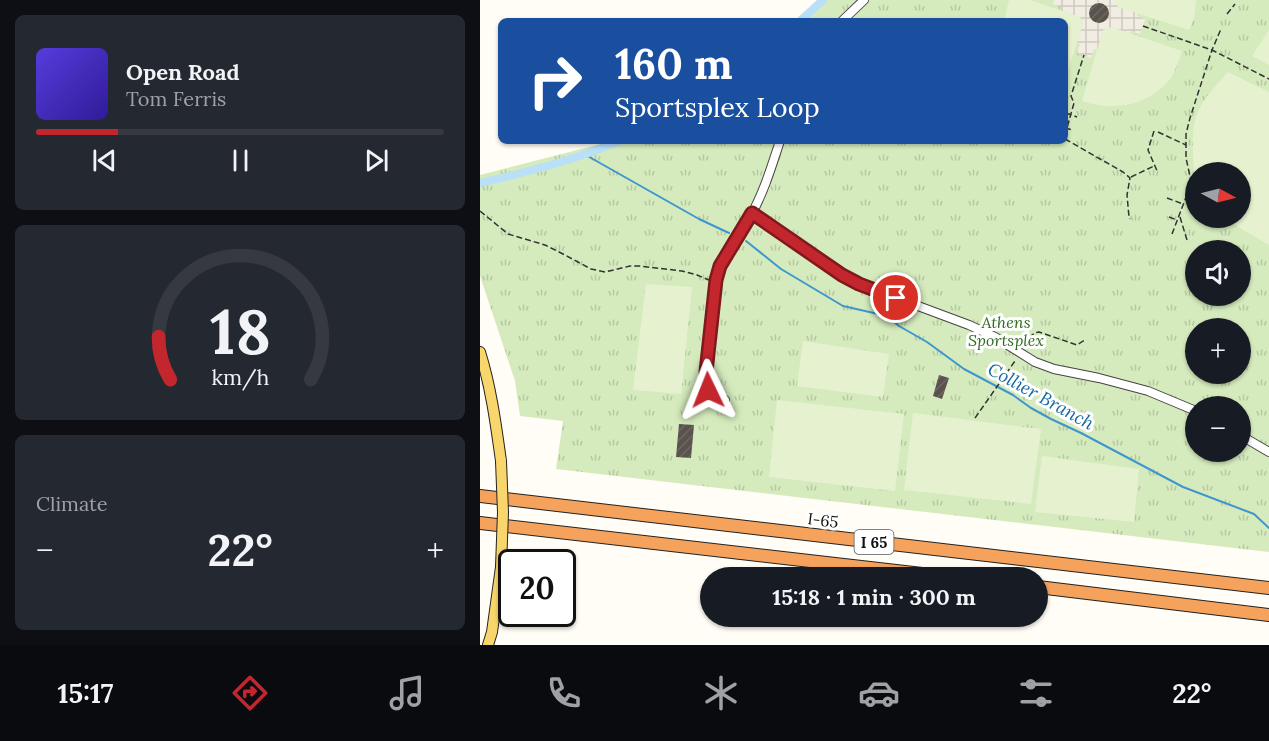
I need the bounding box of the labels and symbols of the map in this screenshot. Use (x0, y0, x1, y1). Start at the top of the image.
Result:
north arrow (1185, 162, 1251, 228)
pin (870, 272, 921, 323)
park label: Athens Sportsplex (968, 312, 1044, 350)
water label: Collier Branch (984, 357, 1099, 435)
position arrow (676, 358, 740, 422)
street label: I-65 (806, 508, 840, 532)
road number: I 65 (854, 530, 894, 554)
speed limit sign: 20 (498, 549, 576, 627)

